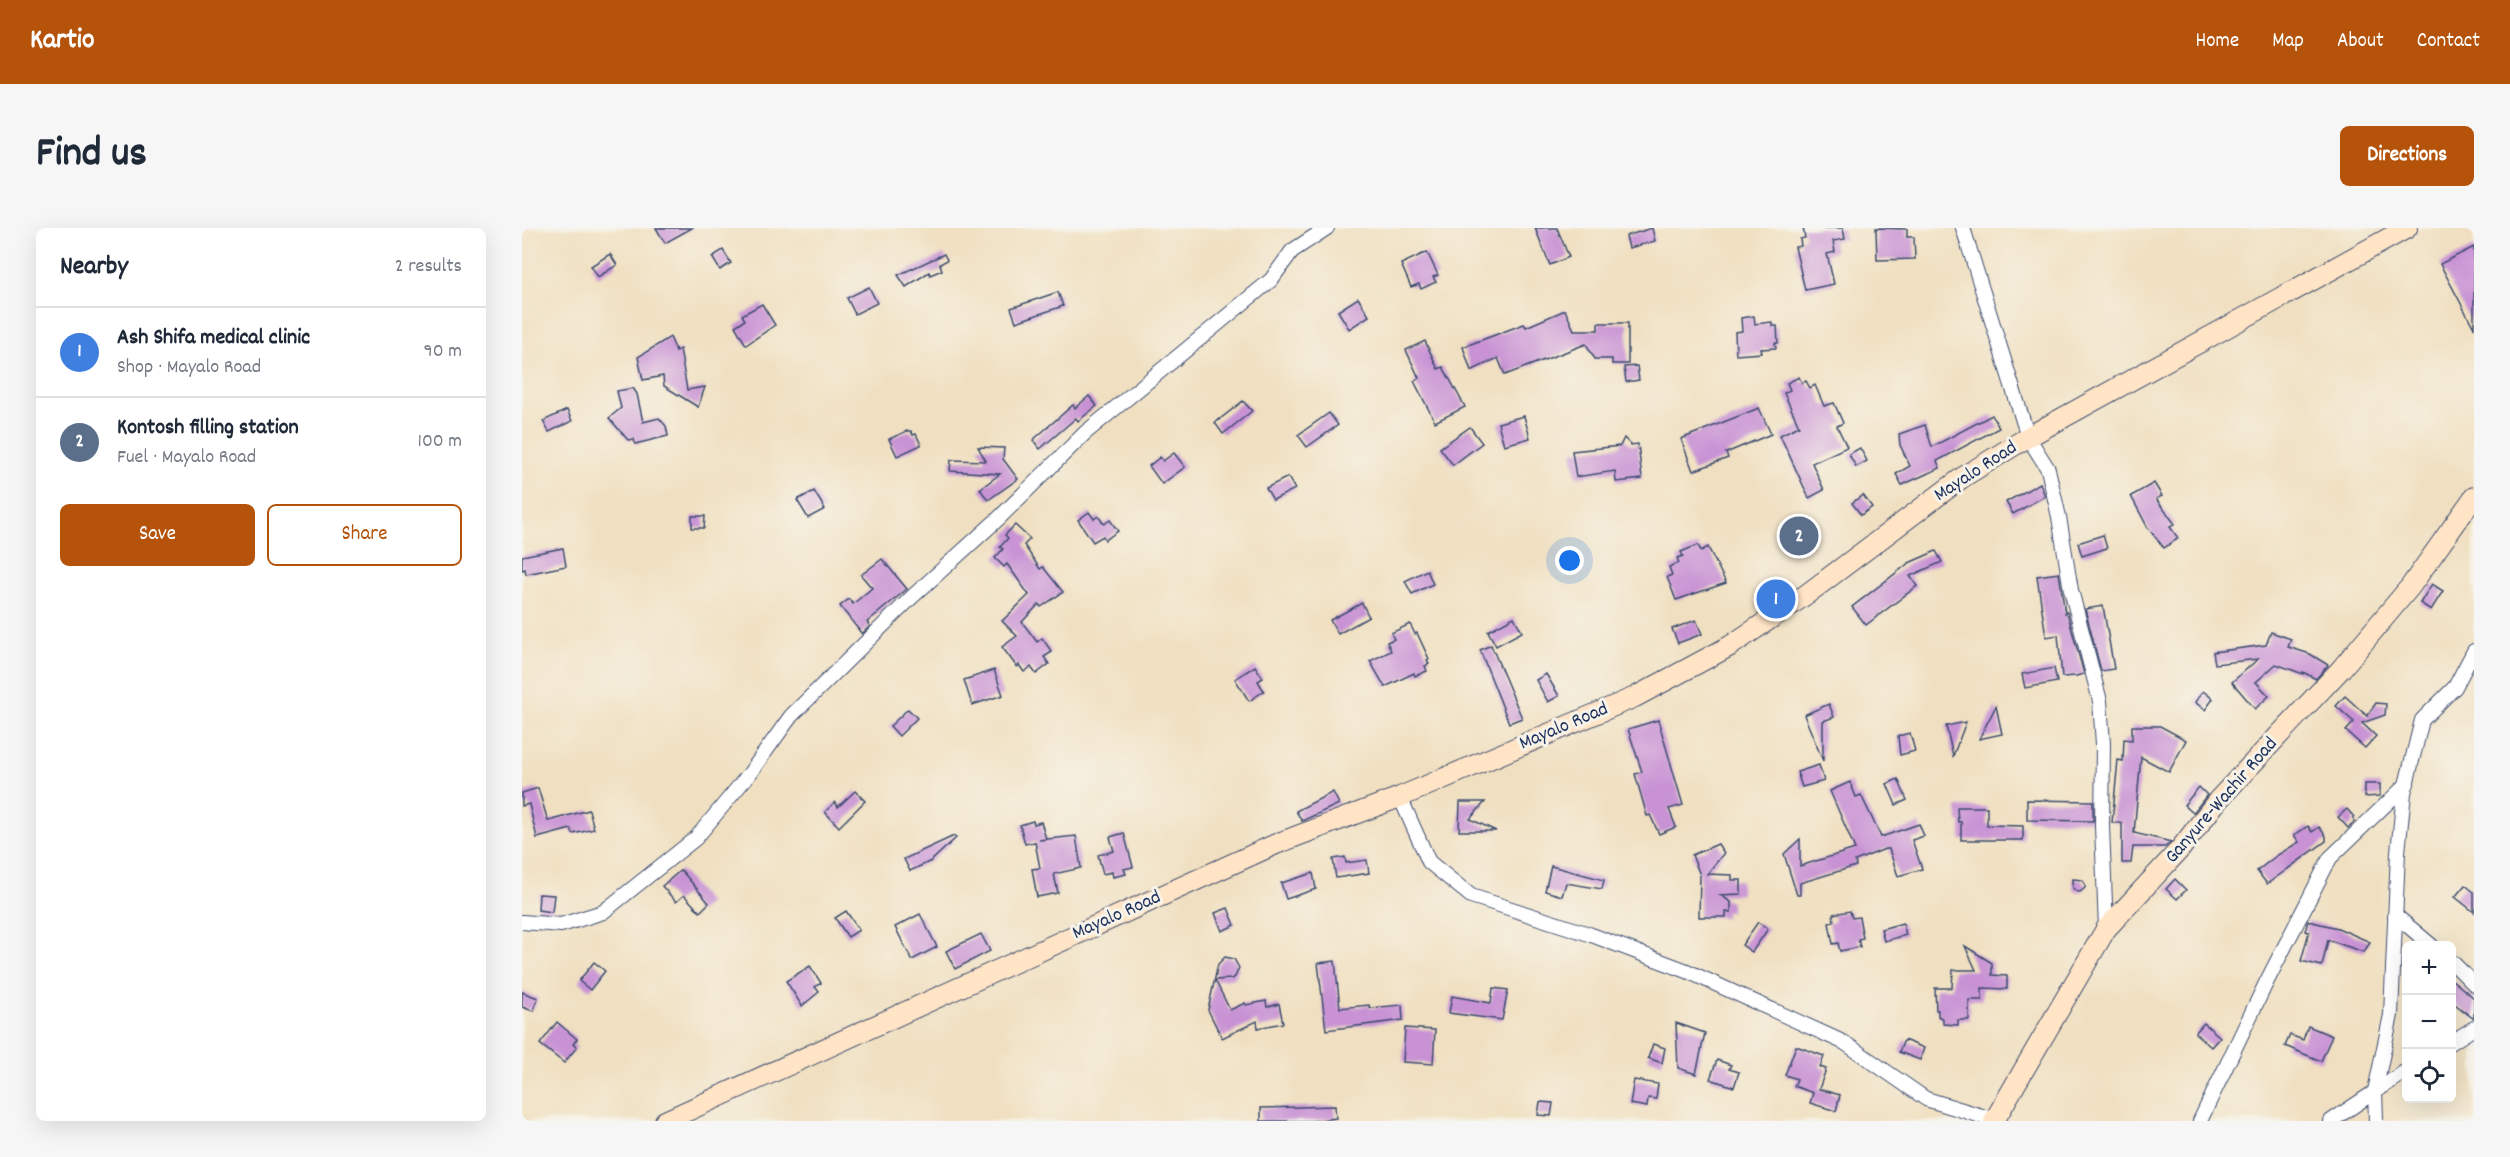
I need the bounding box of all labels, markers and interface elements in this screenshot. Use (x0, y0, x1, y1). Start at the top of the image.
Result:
text: Kartio (30, 22, 94, 62)
text: Home (2195, 27, 2239, 57)
text: Map (2272, 27, 2304, 57)
text: About (2337, 27, 2384, 57)
text: Contact (2417, 27, 2480, 57)
text: Find us (36, 126, 147, 186)
button: Directions (2340, 126, 2474, 186)
text: Nearby (60, 249, 128, 286)
text: 2 results (395, 253, 462, 281)
text: Ash Shifa medical clinic (117, 323, 310, 354)
text: 1 (77, 338, 82, 366)
text: 90 m (424, 338, 462, 366)
text: Shop · Mayalo Road (117, 354, 261, 382)
text: Kontosh filling station (117, 413, 299, 444)
text: 2 (75, 428, 84, 456)
text: 100 m (418, 428, 462, 456)
street label: Mayalo Road (1929, 435, 2023, 509)
text: Fuel · Mayalo Road (117, 444, 256, 472)
button: Save (60, 504, 255, 566)
button: Share (267, 504, 462, 566)
pin: 2 (1780, 514, 1818, 558)
your location (1555, 546, 1584, 575)
pin: 1 (1756, 576, 1796, 622)
street label: Mayalo Road (1515, 696, 1613, 758)
street label: Ganyure-Wachir Road (2159, 732, 2285, 870)
street label: Mayalo Road (1068, 884, 1166, 948)
map controls (2402, 941, 2456, 1103)
button: + (2402, 941, 2456, 995)
button: − (2402, 995, 2456, 1049)
button: locate (2402, 1049, 2456, 1103)

